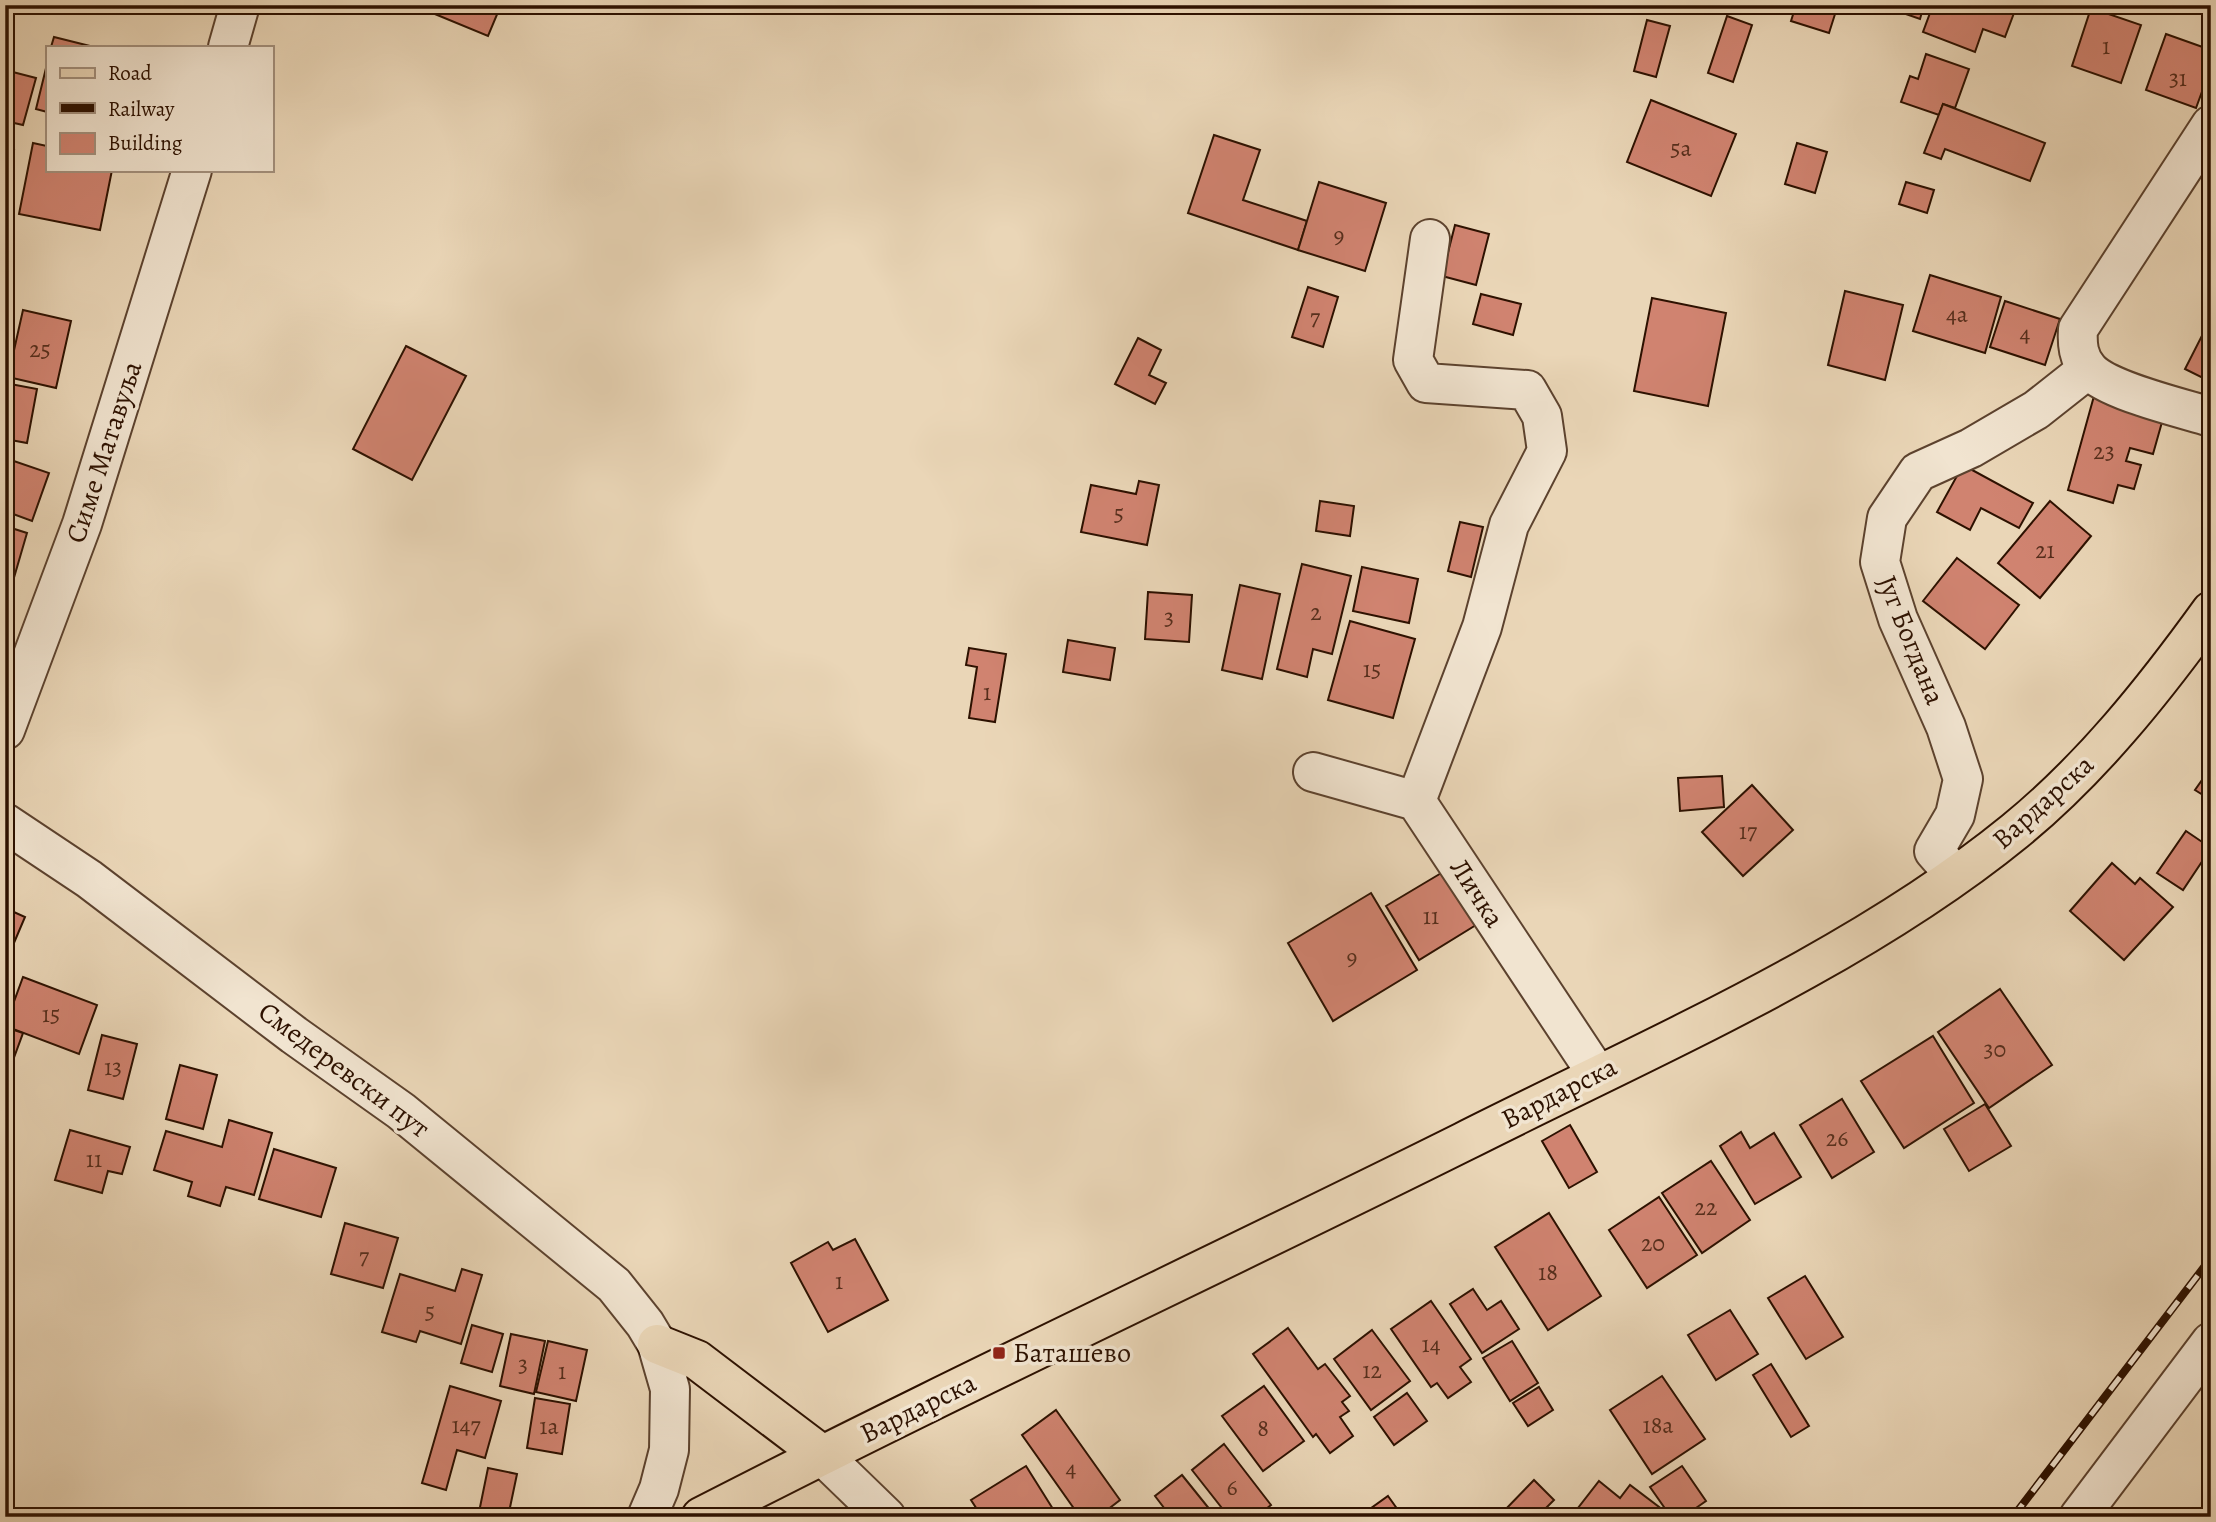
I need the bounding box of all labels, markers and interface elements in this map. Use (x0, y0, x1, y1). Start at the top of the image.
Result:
house number: 1 (2102, 30, 2110, 62)
legend (46, 46, 273, 172)
text: Road (108, 59, 152, 87)
house number: 31 (2169, 62, 2187, 94)
text: Railway (108, 95, 175, 123)
text: Building (108, 129, 183, 157)
house number: 5a (1670, 132, 1693, 164)
house number: 9 (1334, 219, 1344, 251)
house number: 4a (1946, 298, 1969, 330)
house number: 7 (1310, 301, 1321, 333)
house number: 4 (2020, 317, 2031, 349)
house number: 25 (29, 333, 51, 365)
street label: Симе Матавуља (57, 356, 151, 548)
house number: 23 (2093, 435, 2115, 467)
house number: 5 (1114, 497, 1124, 529)
house number: 21 (2035, 534, 2055, 566)
street label: Југ Богдана (1868, 570, 1954, 710)
house number: 2 (1310, 596, 1322, 628)
house number: 3 (1164, 601, 1174, 633)
house number: 15 (1363, 653, 1381, 685)
house number: 1 (983, 676, 991, 708)
street label: Вардарска (1984, 746, 2102, 858)
house number: 17 (1739, 815, 1758, 847)
street label: Личка (1441, 851, 1513, 935)
house number: 11 (1423, 900, 1439, 932)
house number: 9 (1347, 941, 1357, 973)
street label: Смедеревски пут (251, 993, 437, 1147)
house number: 15 (42, 998, 60, 1030)
house number: 30 (1984, 1033, 2006, 1065)
street label: Вардарска (1495, 1048, 1623, 1138)
house number: 13 (104, 1051, 122, 1083)
house number: 26 (1826, 1122, 1848, 1154)
house number: 11 (86, 1143, 102, 1175)
house number: 22 (1695, 1191, 1717, 1223)
house number: 20 (1641, 1227, 1665, 1259)
house number: 7 (359, 1240, 370, 1272)
house number: 18 (1538, 1256, 1558, 1288)
house number: 1 (835, 1265, 843, 1297)
house number: 5 (425, 1295, 435, 1327)
house number: 14 (1421, 1328, 1441, 1360)
place label: Баташево (1013, 1334, 1131, 1372)
marker: Баташево (991, 1345, 1007, 1361)
house number: 3 (518, 1348, 528, 1380)
house number: 12 (1362, 1354, 1382, 1386)
house number: 1 (558, 1355, 566, 1387)
street label: Вардарска (854, 1364, 982, 1452)
house number: 147 (451, 1409, 481, 1441)
house number: 18a (1642, 1409, 1674, 1441)
house number: 1a (539, 1410, 560, 1442)
house number: 8 (1257, 1412, 1269, 1444)
house number: 4 (1066, 1452, 1077, 1484)
house number: 6 (1226, 1471, 1238, 1503)

